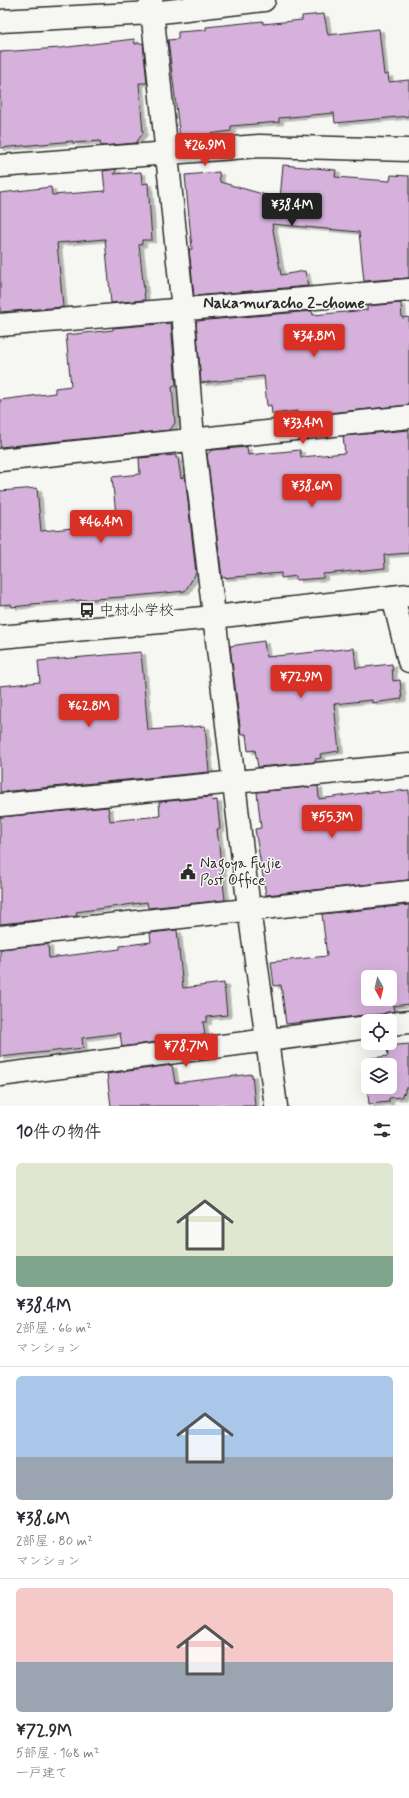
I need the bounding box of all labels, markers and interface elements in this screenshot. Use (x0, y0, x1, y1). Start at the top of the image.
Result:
pin: ¥26.9M (172, 133, 238, 167)
text: ¥26.9M (184, 137, 226, 154)
pin: ¥38.4M (259, 193, 325, 227)
text: ¥38.4M (271, 197, 313, 214)
district label: Nakamuracho 2-chome (203, 293, 365, 314)
pin: ¥34.8M (281, 324, 347, 358)
text: ¥34.8M (293, 328, 335, 345)
pin: ¥33.4M (270, 411, 336, 445)
text: ¥33.4M (283, 415, 323, 432)
pin: ¥38.6M (279, 474, 345, 508)
text: ¥38.6M (291, 478, 333, 495)
pin: ¥46.4M (68, 510, 134, 544)
text: ¥46.4M (79, 514, 123, 531)
bus stop icon: 中村小学校 (78, 601, 96, 619)
place label: 中村小学校 (99, 601, 174, 621)
pin: ¥72.9M (268, 665, 334, 699)
text: ¥72.9M (280, 669, 322, 686)
pin: ¥62.8M (56, 694, 122, 728)
text: ¥62.8M (68, 698, 110, 715)
pin: ¥55.3M (299, 805, 365, 839)
text: ¥55.3M (311, 809, 353, 826)
place label: Nagoya Fujie Post Office (200, 854, 281, 891)
public building icon: Nagoya Fujie Post Office (179, 863, 197, 881)
north arrow (361, 970, 397, 1006)
map controls (361, 970, 397, 1094)
button: locate (361, 1014, 397, 1050)
pin: ¥78.7M (153, 1034, 219, 1068)
text: ¥78.7M (164, 1038, 208, 1055)
button: layers (361, 1058, 397, 1094)
icon: filters (371, 1119, 393, 1141)
text: 10件の物件 (16, 1121, 101, 1143)
icon: home (169, 1189, 241, 1261)
text: ¥38.4M (16, 1295, 71, 1317)
text: 2部屋 · 66 m² (16, 1320, 92, 1337)
text: マンション (16, 1340, 80, 1357)
icon: home (169, 1402, 241, 1474)
text: ¥38.6M (16, 1508, 70, 1530)
text: 2部屋 · 80 m² (16, 1533, 93, 1550)
text: マンション (16, 1553, 80, 1570)
icon: home (169, 1614, 241, 1686)
text: ¥72.9M (16, 1720, 72, 1742)
text: 5部屋 · 168 m² (16, 1745, 99, 1762)
text: 一戸建て (16, 1765, 68, 1782)

